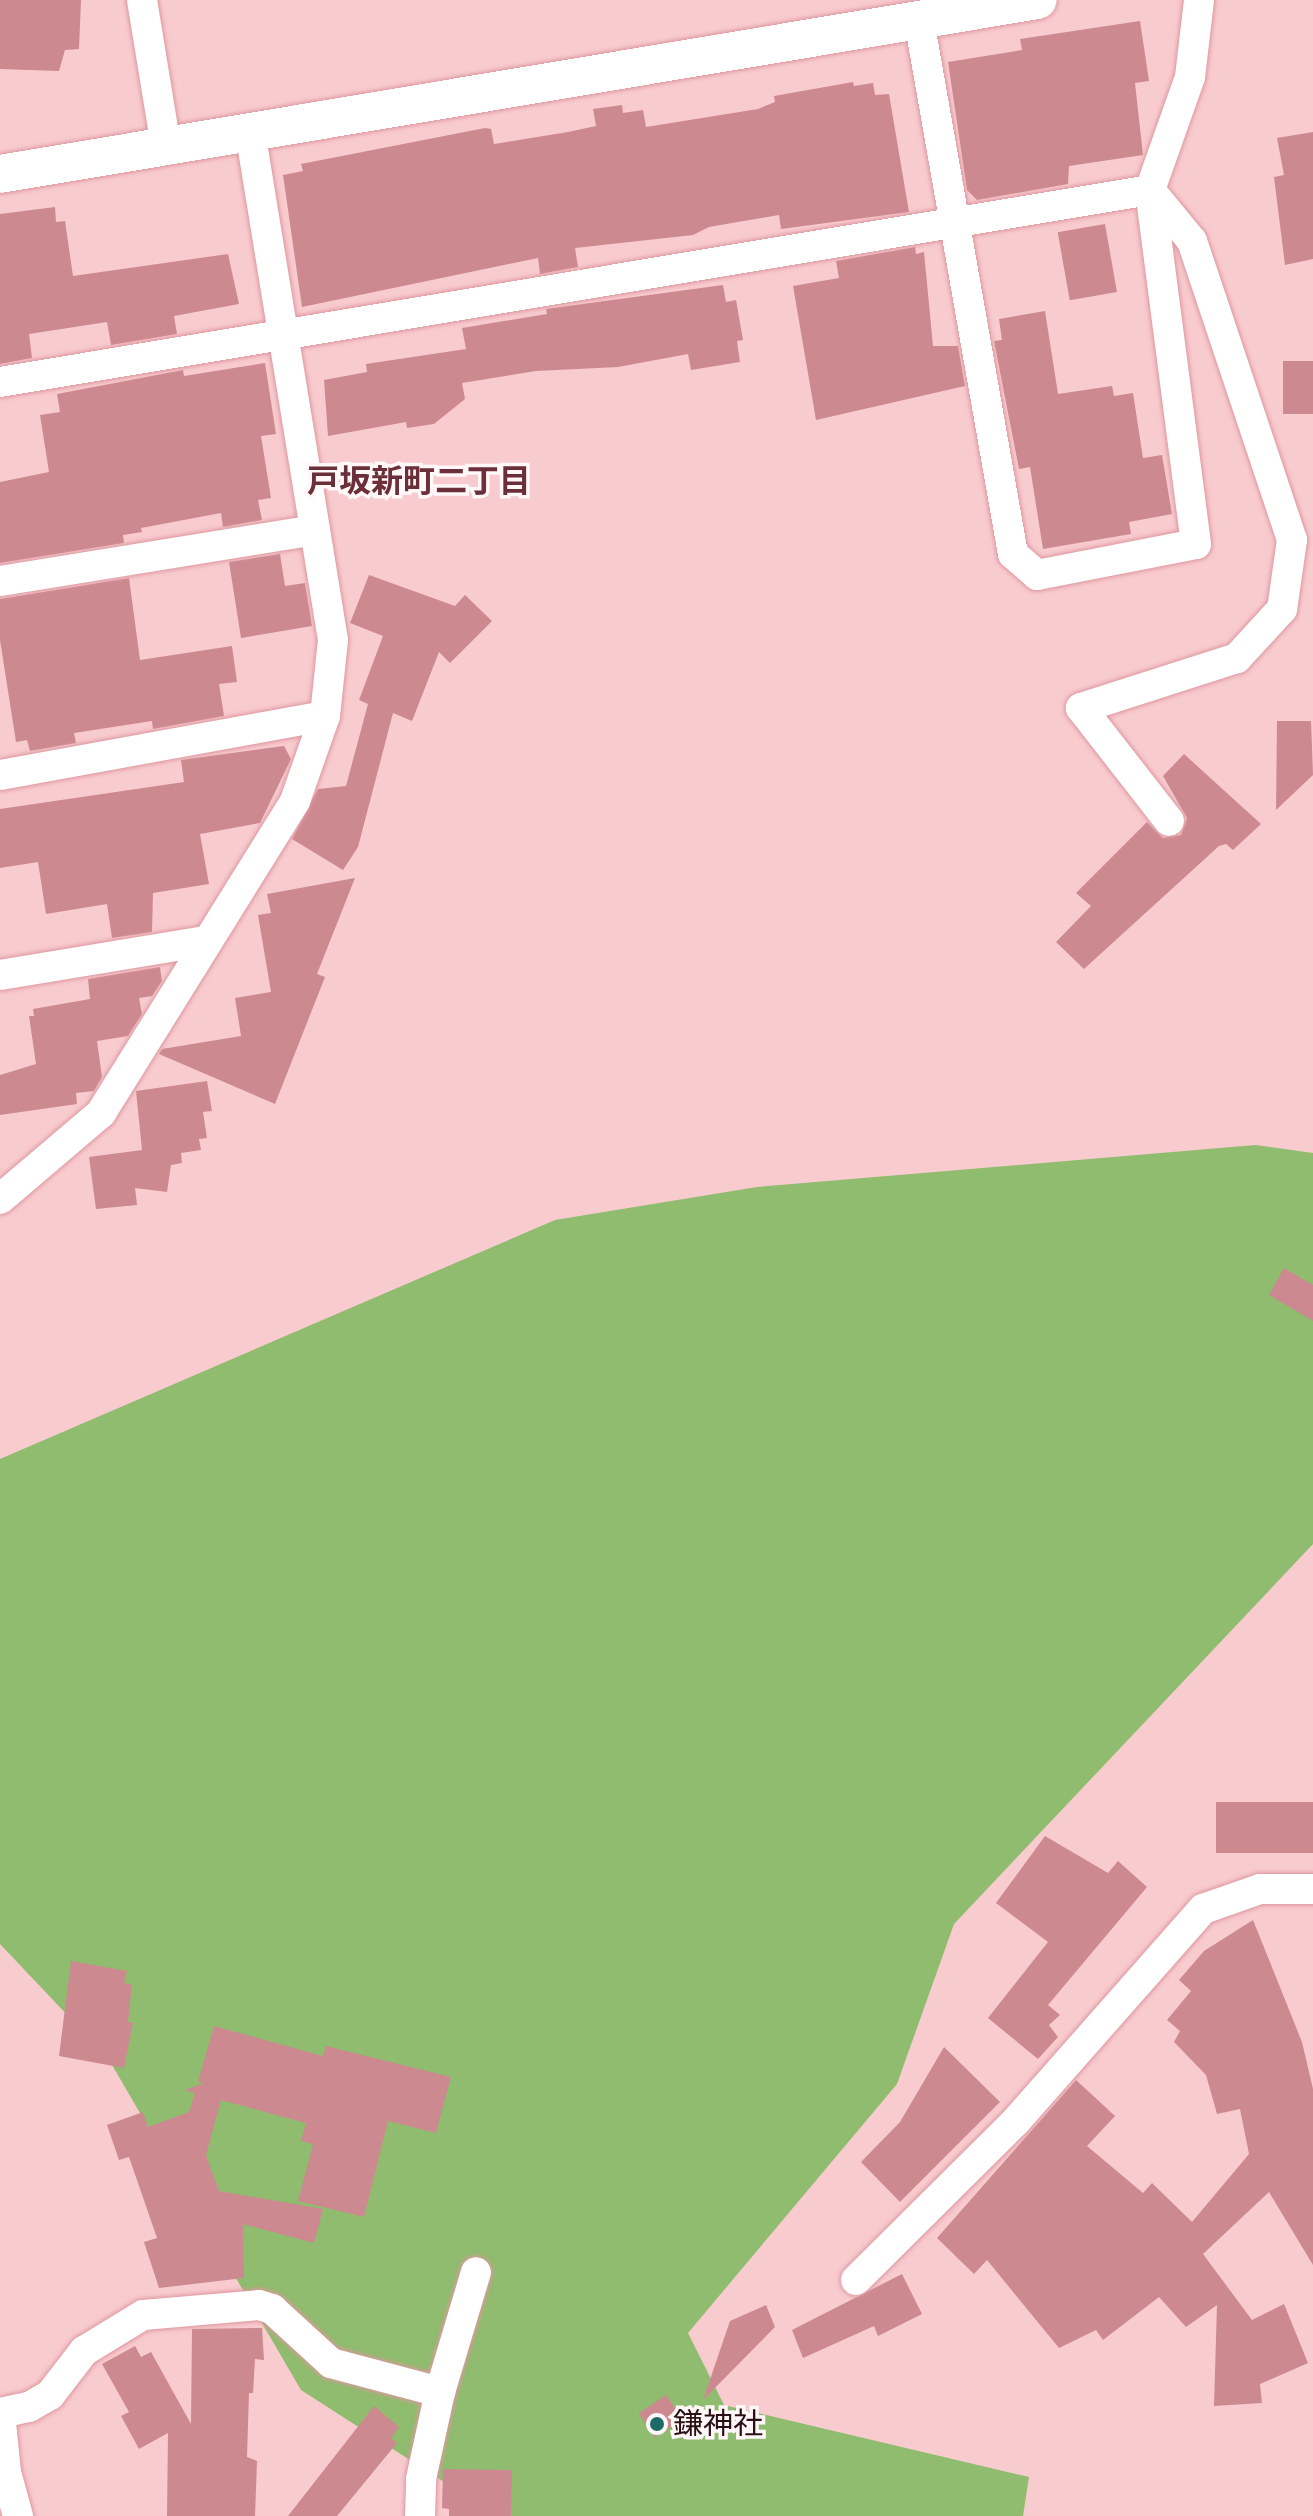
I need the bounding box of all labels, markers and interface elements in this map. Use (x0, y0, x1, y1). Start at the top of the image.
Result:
district label: 戸坂新町二丁目 (307, 462, 531, 500)
place label: 鎌神社 (673, 2406, 763, 2442)
marker: 鎌神社 (648, 2415, 666, 2433)

